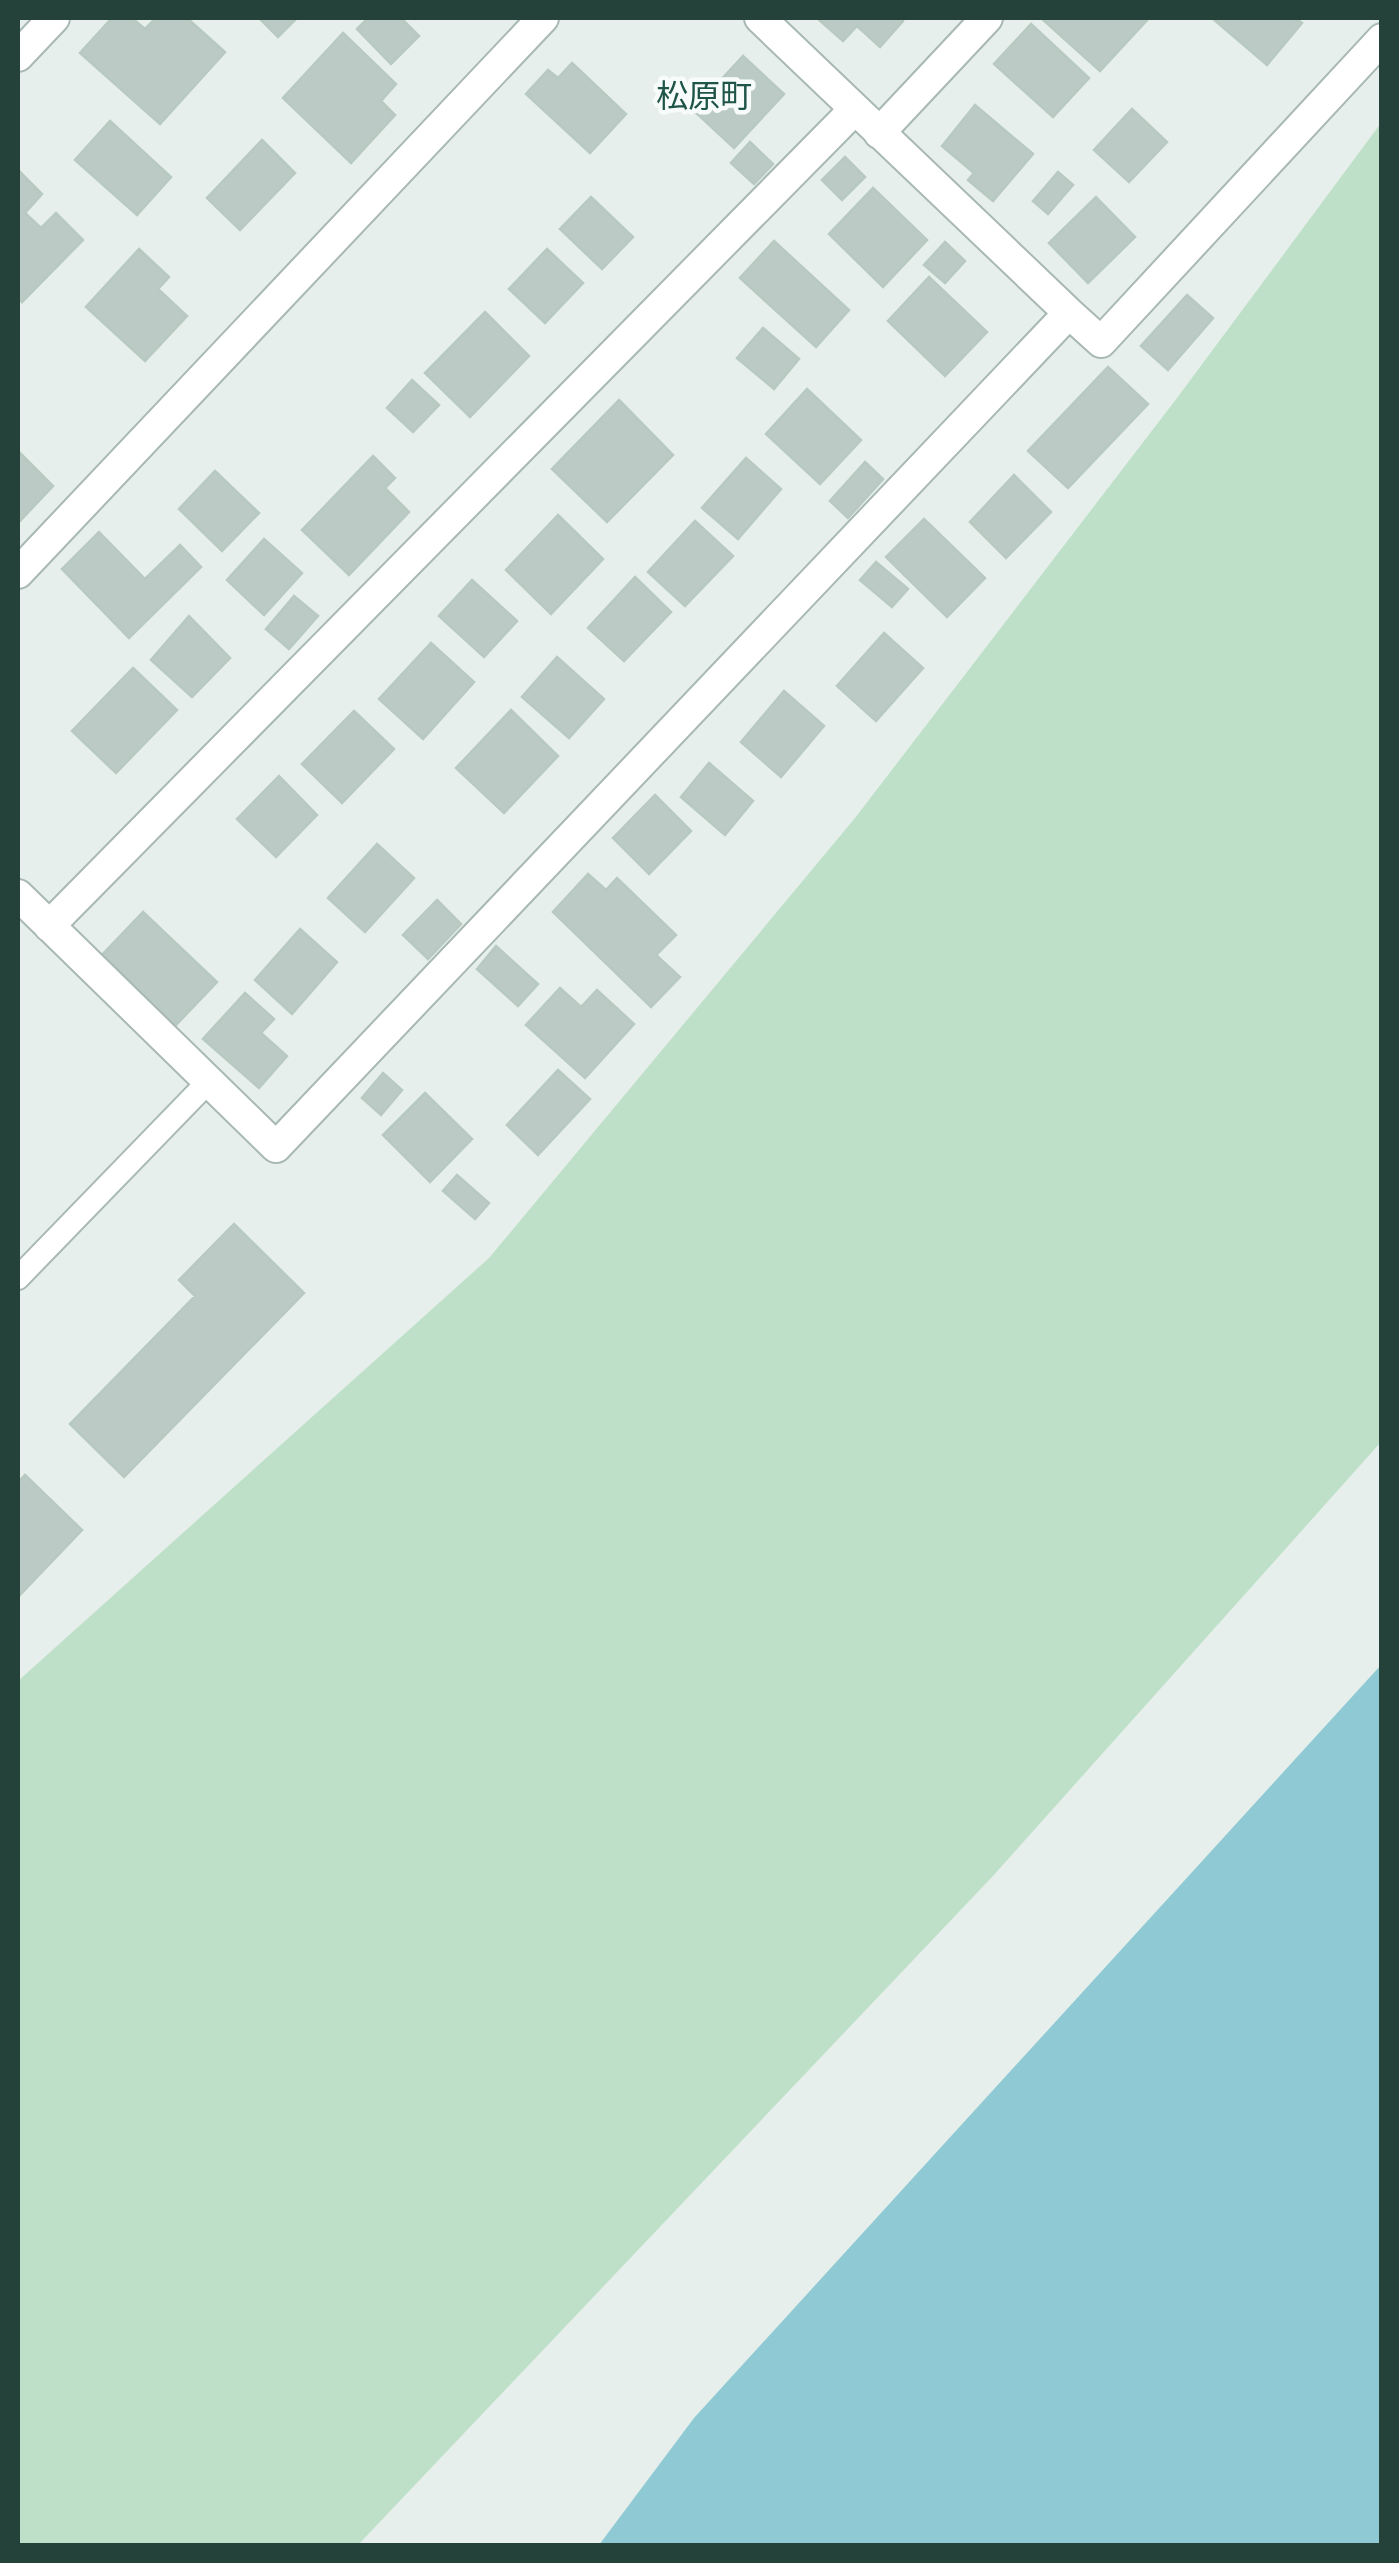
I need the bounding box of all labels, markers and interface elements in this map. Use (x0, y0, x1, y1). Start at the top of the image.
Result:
district label: 松原町 (656, 77, 752, 116)

